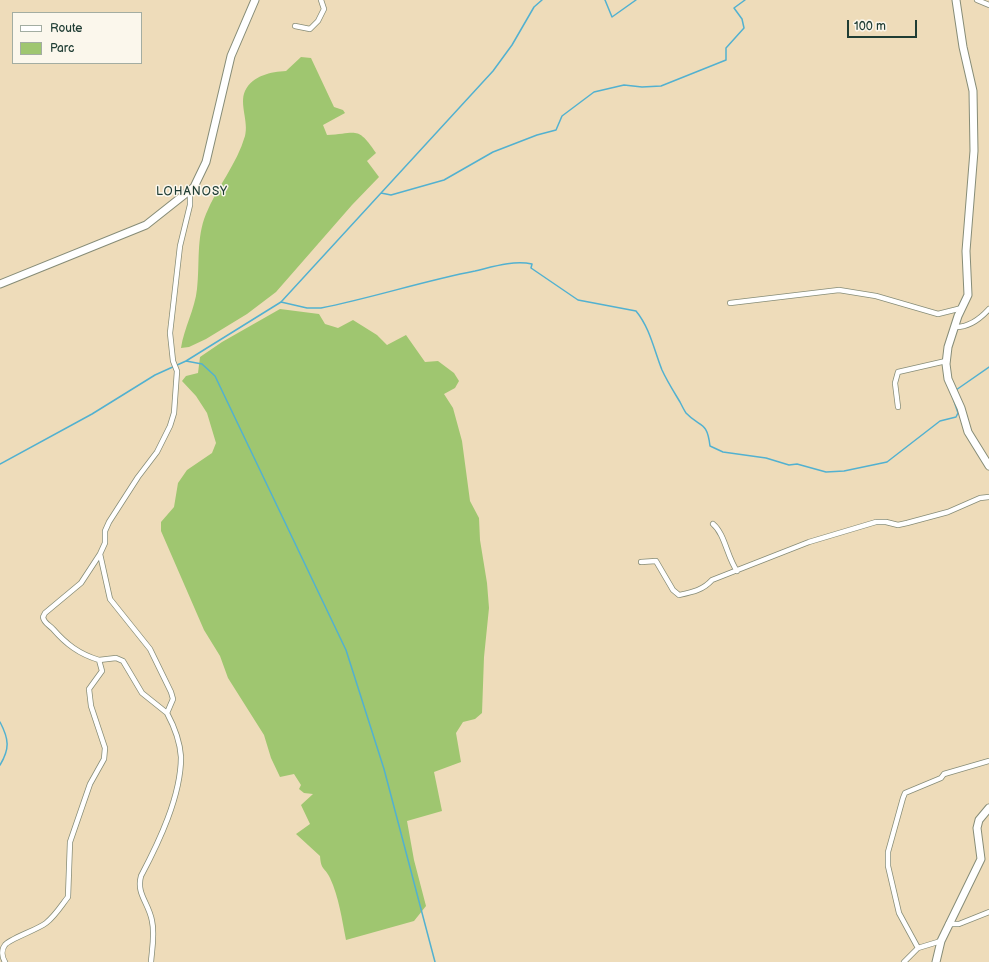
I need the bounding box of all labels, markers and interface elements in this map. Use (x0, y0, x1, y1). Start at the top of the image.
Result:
legend (12, 12, 142, 64)
scale bar (849, 12, 919, 38)
text: 100 m (854, 19, 886, 34)
text: Route (50, 21, 82, 36)
text: Parc (50, 41, 74, 56)
district label: LOHANOSY (156, 185, 228, 199)

